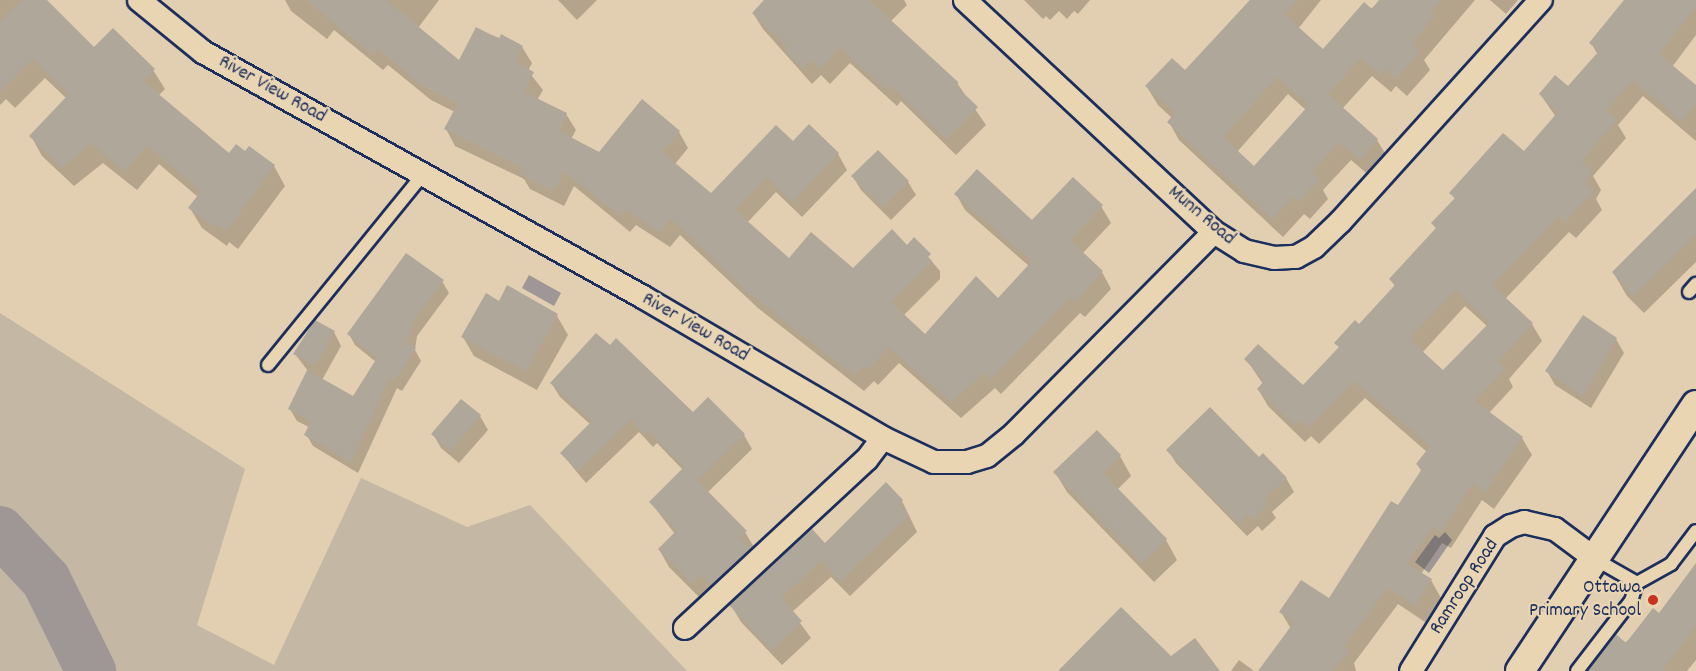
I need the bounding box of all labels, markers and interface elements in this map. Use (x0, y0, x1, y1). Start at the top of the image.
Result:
street label: River View Road (214, 51, 330, 129)
street label: Munn Road (1162, 181, 1240, 251)
street label: River View Road (637, 288, 753, 368)
street label: Ramroop Road (1425, 535, 1505, 639)
place label: Ottawa Primary School (1529, 576, 1641, 623)
marker: Ottawa Primary School (1646, 593, 1660, 607)

